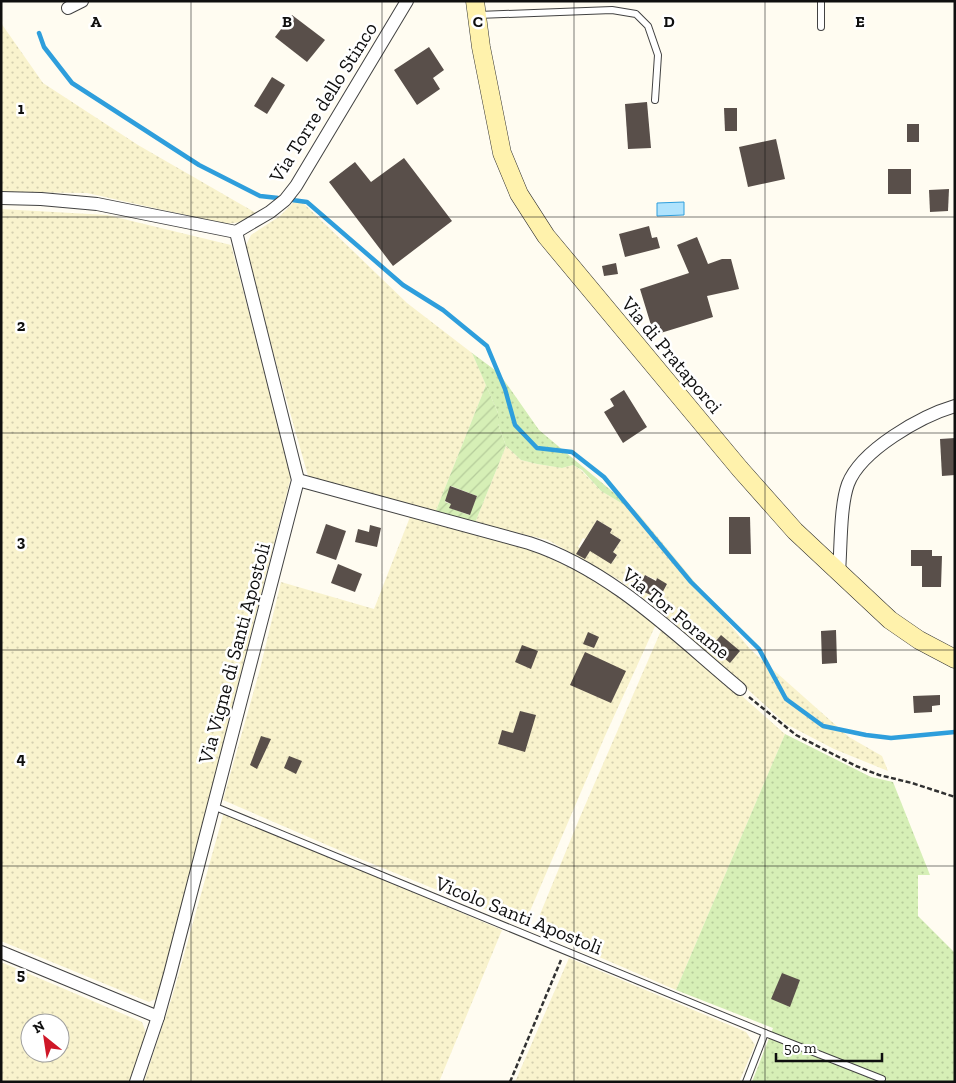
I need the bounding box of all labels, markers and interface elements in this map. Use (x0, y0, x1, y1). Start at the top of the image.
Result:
text: A (91, 12, 102, 31)
text: B (282, 12, 292, 31)
text: C (473, 12, 483, 31)
text: D (663, 12, 675, 31)
text: E (855, 12, 865, 31)
street label: Via Torre dello Stinco (263, 17, 382, 187)
text: 1 (18, 99, 25, 118)
street label: Via di Prataporci (616, 291, 728, 418)
text: 2 (17, 316, 26, 335)
text: 3 (17, 532, 26, 551)
street label: Via Vigne di Santi Apostoli (193, 540, 275, 767)
street label: Via Tor Forame (616, 562, 735, 664)
text: 4 (16, 749, 26, 768)
street label: Vicolo Santi Apostoli (431, 870, 606, 960)
text: 5 (17, 965, 25, 984)
north arrow (20, 1013, 70, 1063)
text: N (30, 1017, 48, 1037)
scale bar (776, 1030, 882, 1062)
text: 50 m (784, 1039, 817, 1057)

